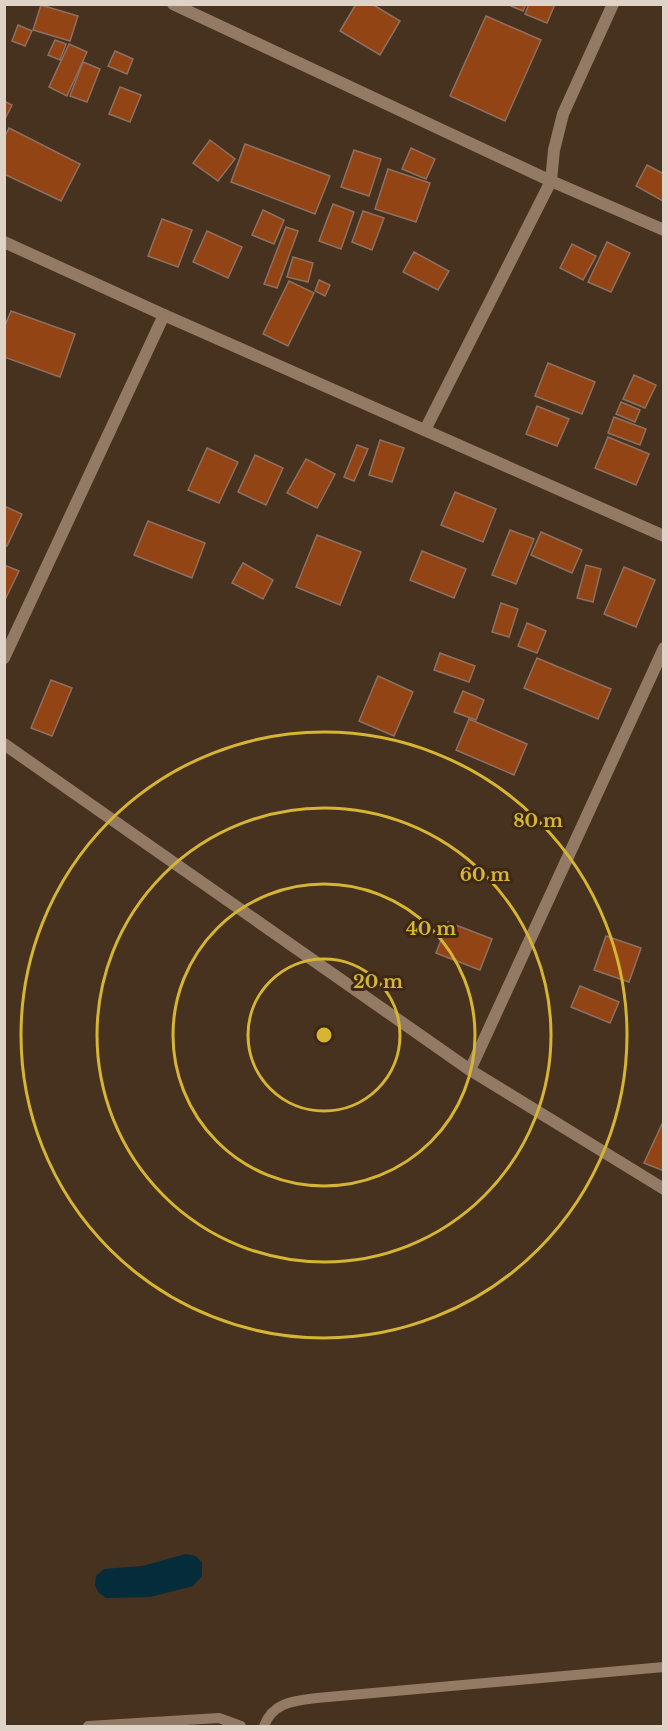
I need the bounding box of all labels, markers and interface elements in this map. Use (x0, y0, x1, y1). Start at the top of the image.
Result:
text: 80 m (513, 810, 563, 832)
text: 60 m (460, 864, 510, 886)
text: 40 m (406, 918, 456, 940)
text: 20 m (353, 971, 403, 993)
centre of rings (314, 1025, 334, 1045)

